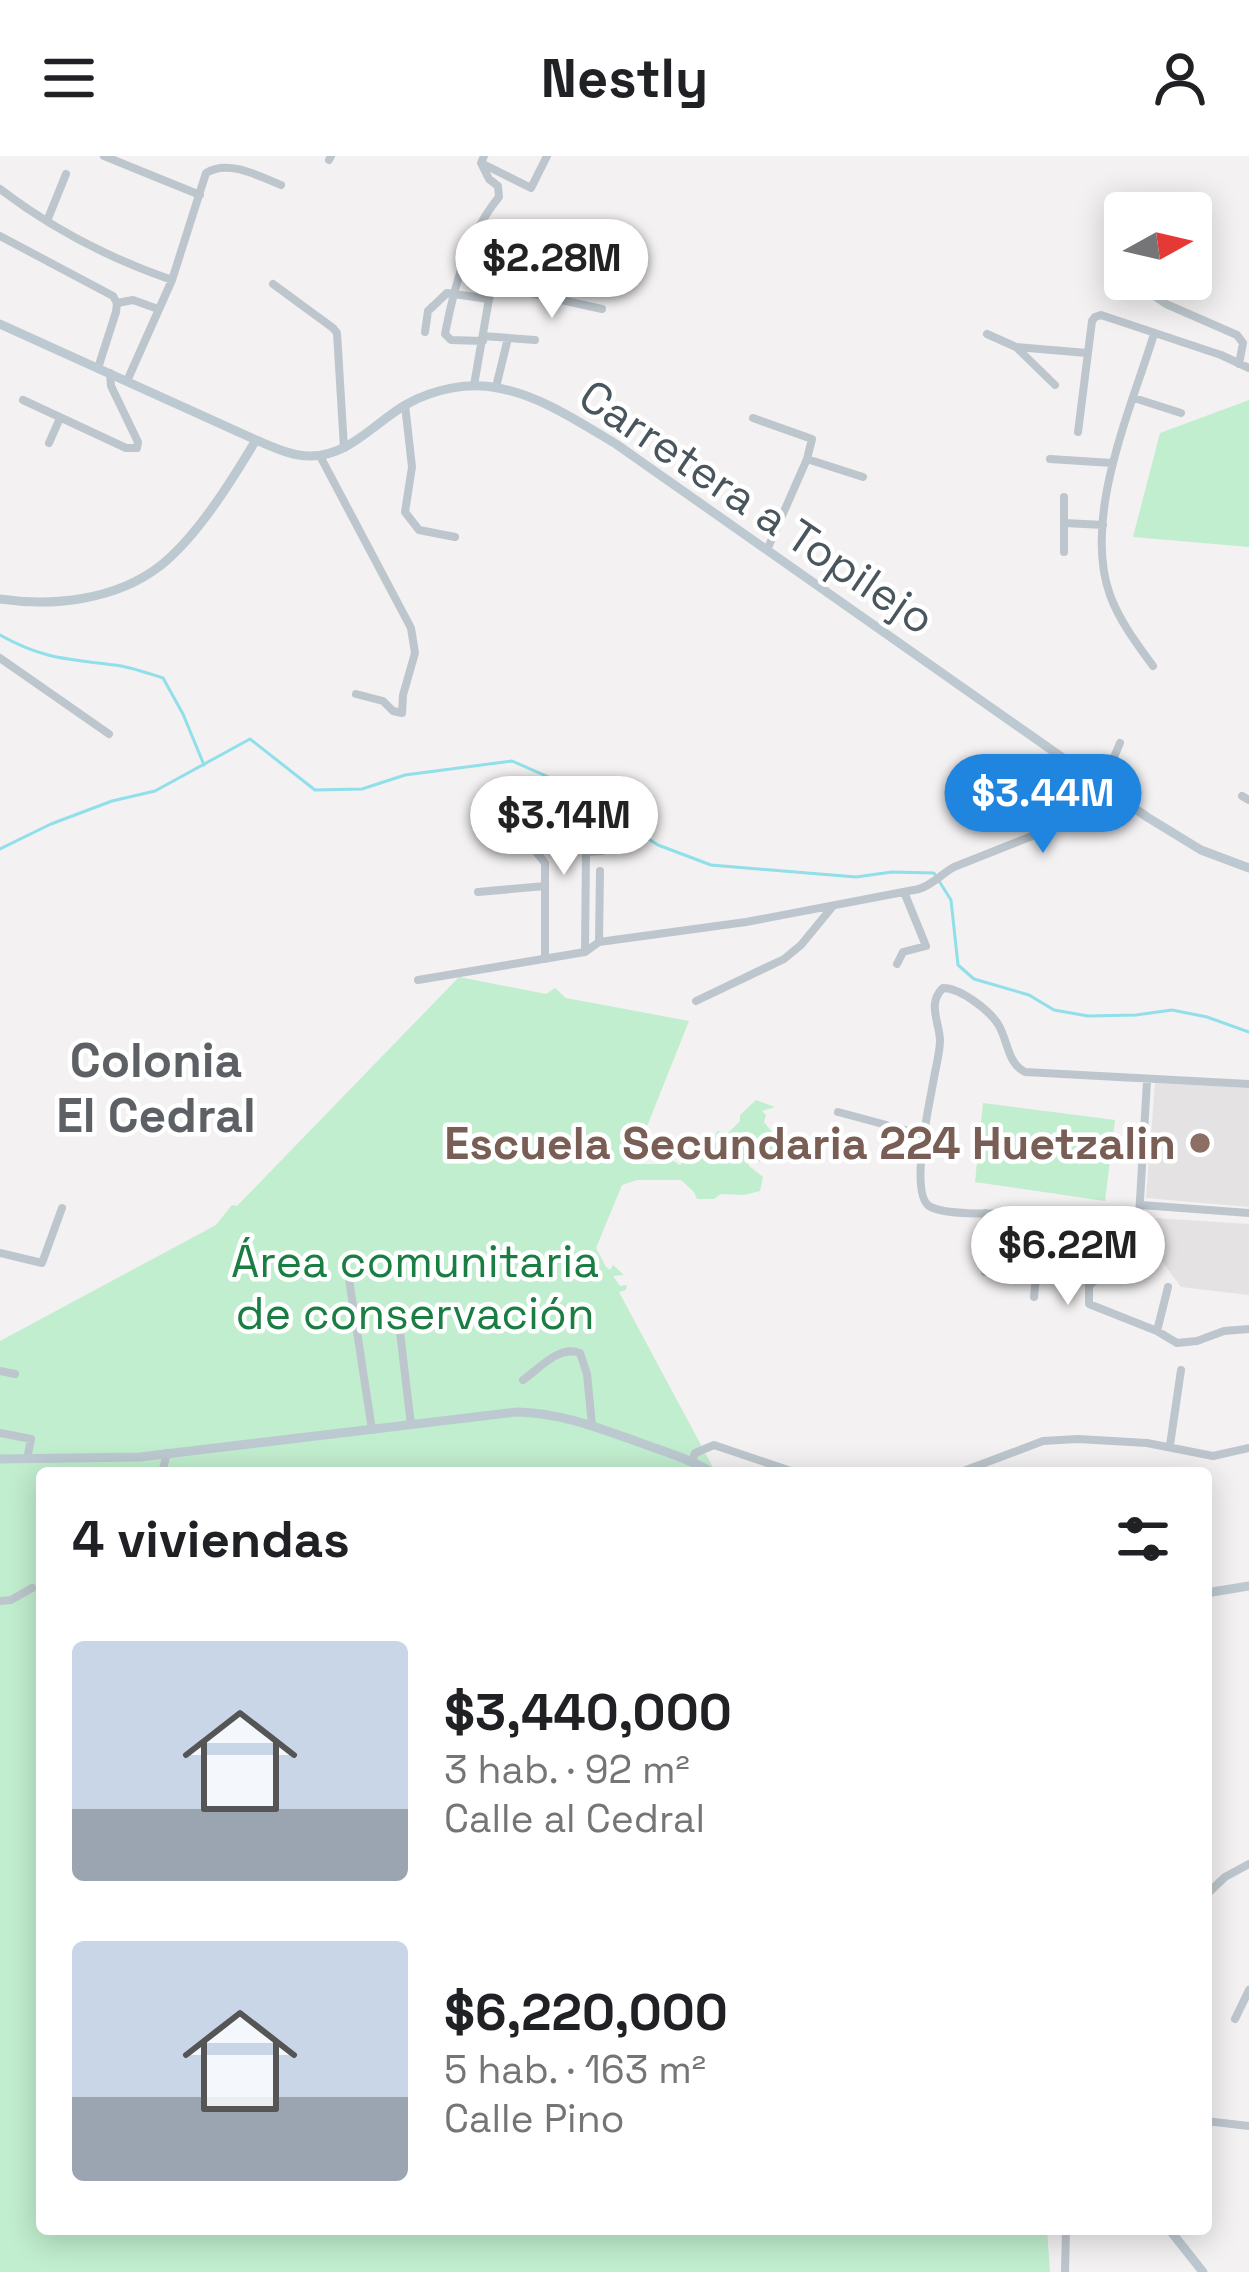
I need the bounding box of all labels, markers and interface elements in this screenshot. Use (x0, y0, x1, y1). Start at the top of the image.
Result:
text: Nestly (541, 44, 708, 113)
icon: menu (36, 45, 102, 111)
icon: person (1147, 45, 1213, 111)
north arrow (1104, 192, 1212, 300)
map controls (1104, 192, 1212, 300)
pin: $2.28M (454, 219, 650, 321)
text: $2.28M (482, 233, 622, 282)
street label: Carretera a Topilejo (568, 367, 946, 647)
pin: $3.44M (945, 754, 1141, 856)
text: $3.44M (972, 768, 1114, 817)
pin: $3.14M (466, 776, 662, 878)
text: $3.14M (497, 790, 631, 839)
district label: Colonia El Cedral (56, 1030, 256, 1146)
place label: Escuela Secundaria 224 Huetzalin (444, 1115, 1176, 1172)
marker: Escuela Secundaria 224 Huetzalin (1187, 1130, 1213, 1156)
pin: $6.22M (970, 1206, 1166, 1308)
text: $6.22M (998, 1220, 1138, 1269)
park label: Área comunitaria de conservación (231, 1233, 599, 1342)
icon: filters (1110, 1506, 1176, 1572)
text: 4 viviendas (72, 1507, 350, 1572)
text: $3,440,000 (444, 1680, 732, 1745)
icon: home (168, 1689, 312, 1833)
text: 3 hab. · 92 m² (444, 1745, 690, 1794)
text: Calle al Cedral (444, 1794, 705, 1843)
text: $6,220,000 (444, 1980, 728, 2045)
icon: home (168, 1989, 312, 2133)
text: 5 hab. · 163 m² (444, 2045, 706, 2094)
text: Calle Pino (444, 2094, 625, 2143)

